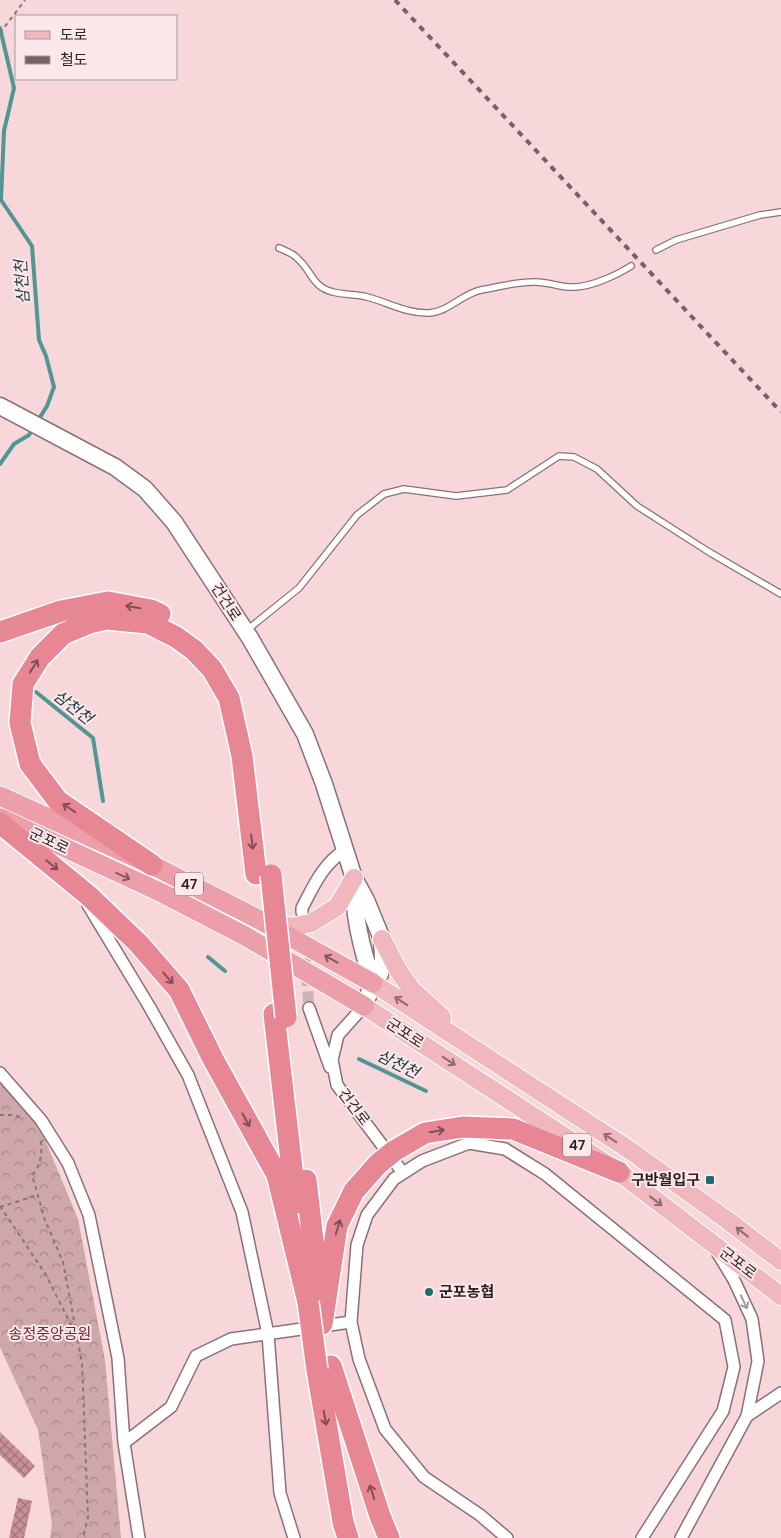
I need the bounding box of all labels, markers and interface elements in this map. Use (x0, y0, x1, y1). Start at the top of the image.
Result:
legend (15, 15, 178, 80)
text: 도로 (60, 25, 88, 45)
text: 철도 (60, 50, 88, 70)
water label: 삼천천 (10, 257, 34, 305)
street label: 건건로 (206, 579, 246, 625)
one-way arrow (125, 601, 141, 611)
one-way arrow (30, 659, 40, 673)
water label: 삼천천 (49, 685, 99, 730)
one-way arrow (62, 803, 76, 813)
street label: 군포로 (26, 823, 72, 859)
one-way arrow (248, 834, 258, 850)
one-way arrow (45, 860, 58, 871)
one-way arrow (115, 871, 130, 881)
road number: 47 (175, 872, 203, 896)
one-way arrow (324, 954, 338, 964)
one-way arrow (162, 971, 174, 984)
one-way arrow (394, 996, 408, 1006)
street label: 군포로 (382, 1013, 428, 1053)
water label: 삼천천 (374, 1045, 424, 1084)
one-way arrow (442, 1056, 456, 1067)
street label: 건건로 (334, 1084, 374, 1130)
one-way arrow (242, 1112, 251, 1127)
one-way arrow (429, 1125, 445, 1135)
one-way arrow (603, 1132, 617, 1143)
road number: 47 (563, 1134, 591, 1156)
place label: 구반월입구 (631, 1170, 700, 1190)
marker: 구반월입구 (704, 1174, 716, 1186)
one-way arrow (649, 1195, 662, 1206)
one-way arrow (333, 1220, 343, 1236)
one-way arrow (736, 1226, 749, 1237)
street label: 군포로 (715, 1243, 761, 1283)
place label: 군포농협 (439, 1282, 494, 1302)
marker: 군포농협 (423, 1286, 435, 1298)
one-way arrow (740, 1294, 749, 1309)
park label: 송정중앙공원 (9, 1324, 91, 1344)
one-way arrow (321, 1410, 331, 1426)
one-way arrow (367, 1485, 376, 1501)

